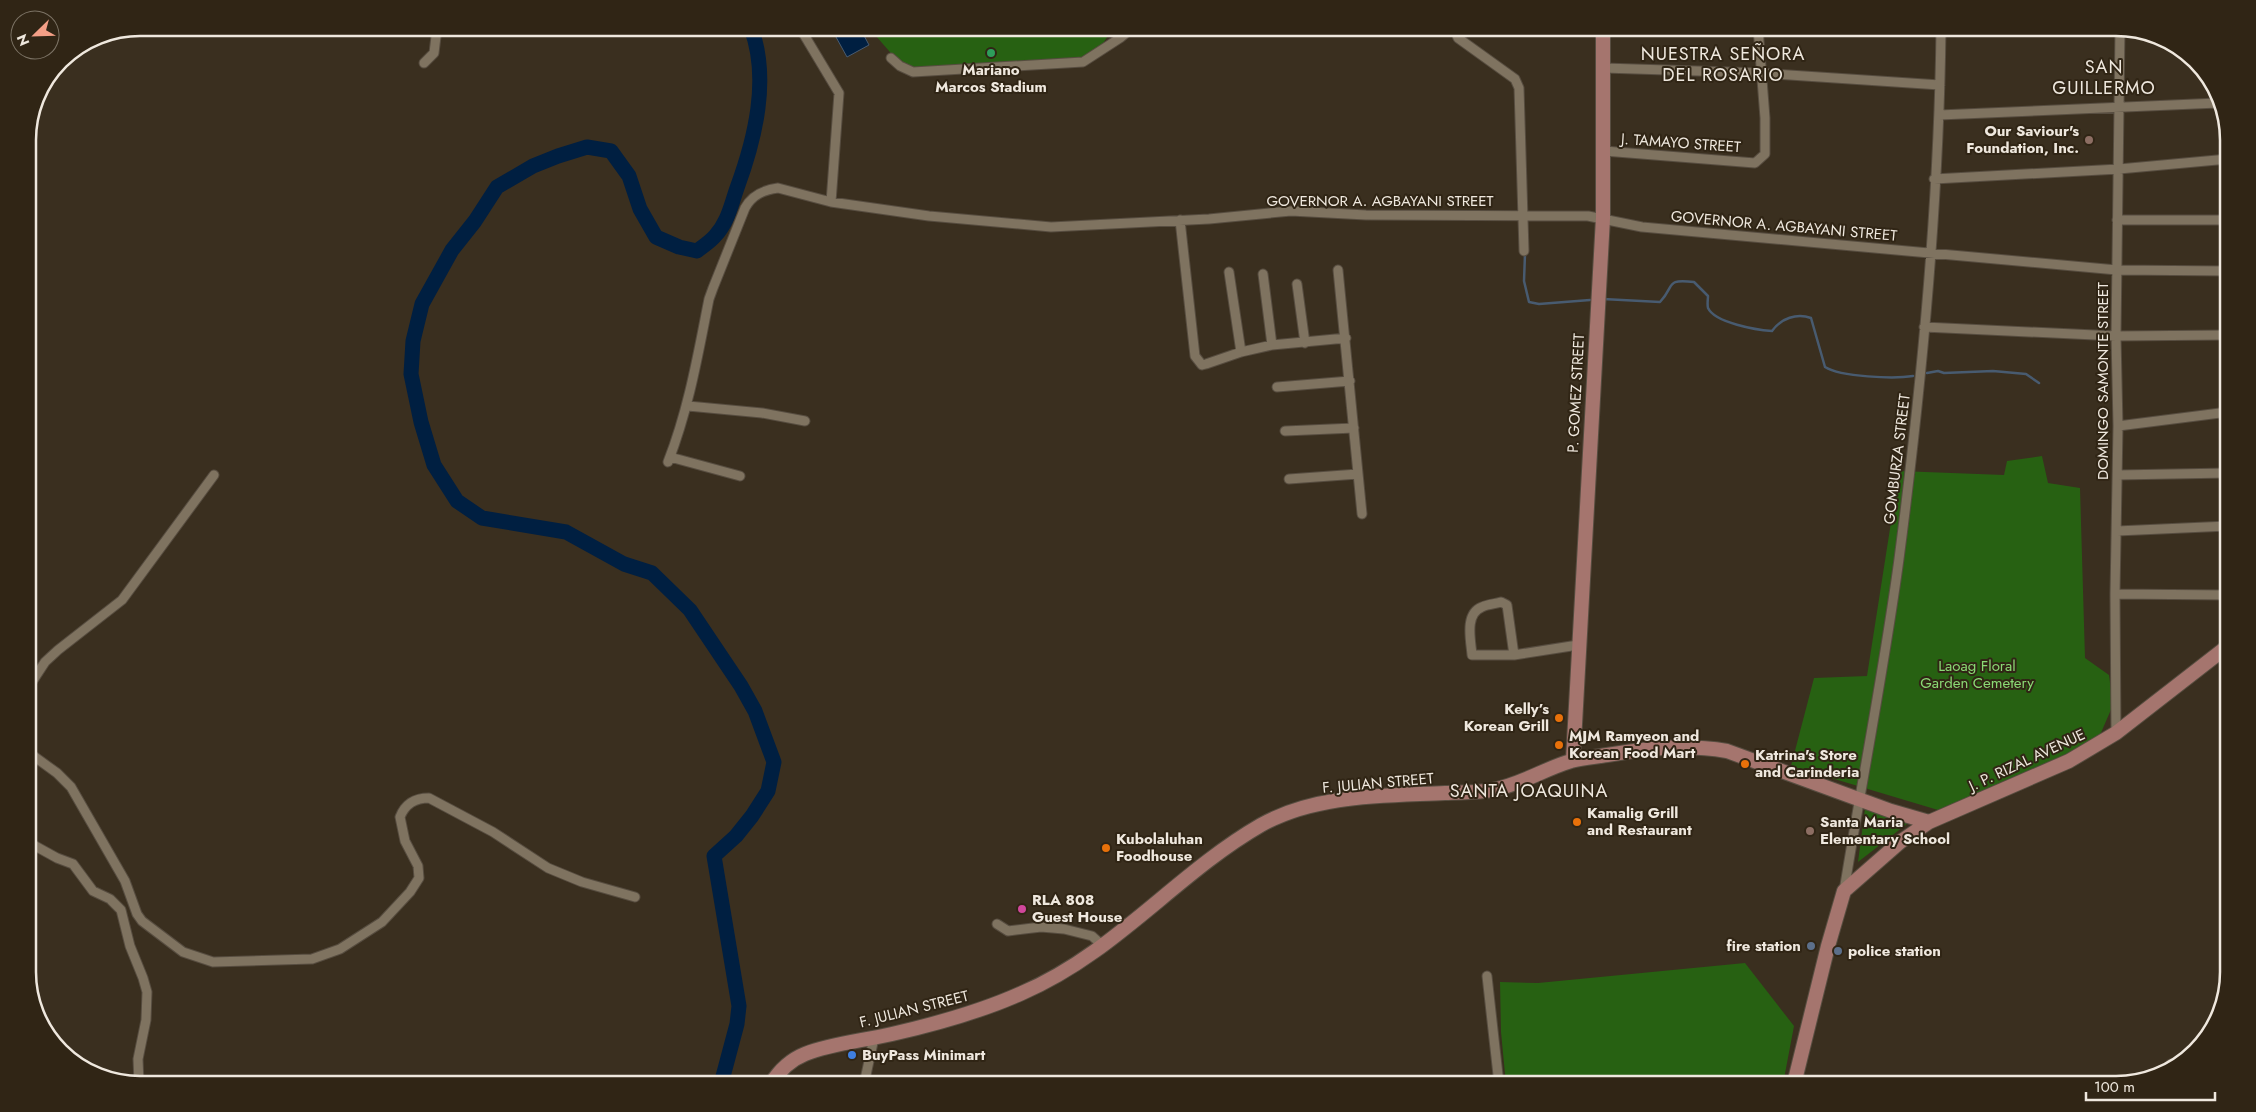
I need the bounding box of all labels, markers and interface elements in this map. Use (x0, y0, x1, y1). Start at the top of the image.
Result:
north arrow (10, 10, 60, 60)
text: N (12, 31, 34, 49)
district label: NUESTRA SEÑORA DEL ROSARIO (1641, 41, 1805, 88)
marker: Mariano Marcos Stadium (985, 47, 997, 59)
district label: SAN GUILLERMO (2052, 54, 2156, 101)
place label: Mariano Marcos Stadium (935, 59, 1047, 98)
place label: Our Saviour's Foundation, Inc. (1966, 120, 2079, 159)
street label: J. TAMAYO STREET (1618, 128, 1742, 158)
marker: Our Saviour's Foundation, Inc. (2083, 134, 2095, 146)
street label: GOVERNOR A. AGBAYANI STREET (1266, 190, 1494, 212)
street label: GOVERNOR A. AGBAYANI STREET (1670, 205, 1898, 247)
street label: DOMINGO SAMONTE STREET (2092, 282, 2114, 480)
street label: P. GOMEZ STREET (1562, 333, 1590, 453)
street label: GOMBURZA STREET (1878, 392, 1916, 526)
park label: Laoag Floral Garden Cemetery (1920, 655, 2034, 694)
place label: Kelly’s Korean Grill (1464, 698, 1549, 737)
marker: Kelly’s Korean Grill (1553, 712, 1565, 724)
street label: J. P. RIZAL AVENUE (1963, 723, 2089, 797)
place label: MJM Ramyeon and Korean Food Mart (1569, 725, 1699, 764)
marker: MJM Ramyeon and Korean Food Mart (1553, 739, 1565, 751)
place label: Katrina's Store and Carinderia (1755, 744, 1859, 783)
marker: Katrina's Store and Carinderia (1739, 758, 1751, 770)
street label: F. JULIAN STREET (1321, 767, 1435, 799)
district label: SANTA JOAQUINA (1450, 778, 1608, 804)
place label: Kamalig Grill and Restaurant (1587, 802, 1692, 841)
place label: Santa Maria Elementary School (1820, 811, 1950, 850)
marker: Kamalig Grill and Restaurant (1571, 816, 1583, 828)
marker: Santa Maria Elementary School (1804, 825, 1816, 837)
place label: Kubolaluhan Foodhouse (1116, 828, 1203, 867)
marker: Kubolaluhan Foodhouse (1100, 842, 1112, 854)
place label: RLA 808 Guest House (1032, 889, 1123, 928)
marker: RLA 808 Guest House (1016, 903, 1028, 915)
place label: fire station (1727, 935, 1801, 957)
marker: fire station (1805, 940, 1817, 952)
place label: police station (1848, 940, 1941, 962)
marker: police station (1832, 945, 1844, 957)
street label: F. JULIAN STREET (857, 985, 971, 1033)
place label: BuyPass Minimart (862, 1044, 985, 1066)
marker: BuyPass Minimart (846, 1049, 858, 1061)
scale bar (2086, 1070, 2215, 1102)
text: 100 m (2094, 1076, 2135, 1098)

